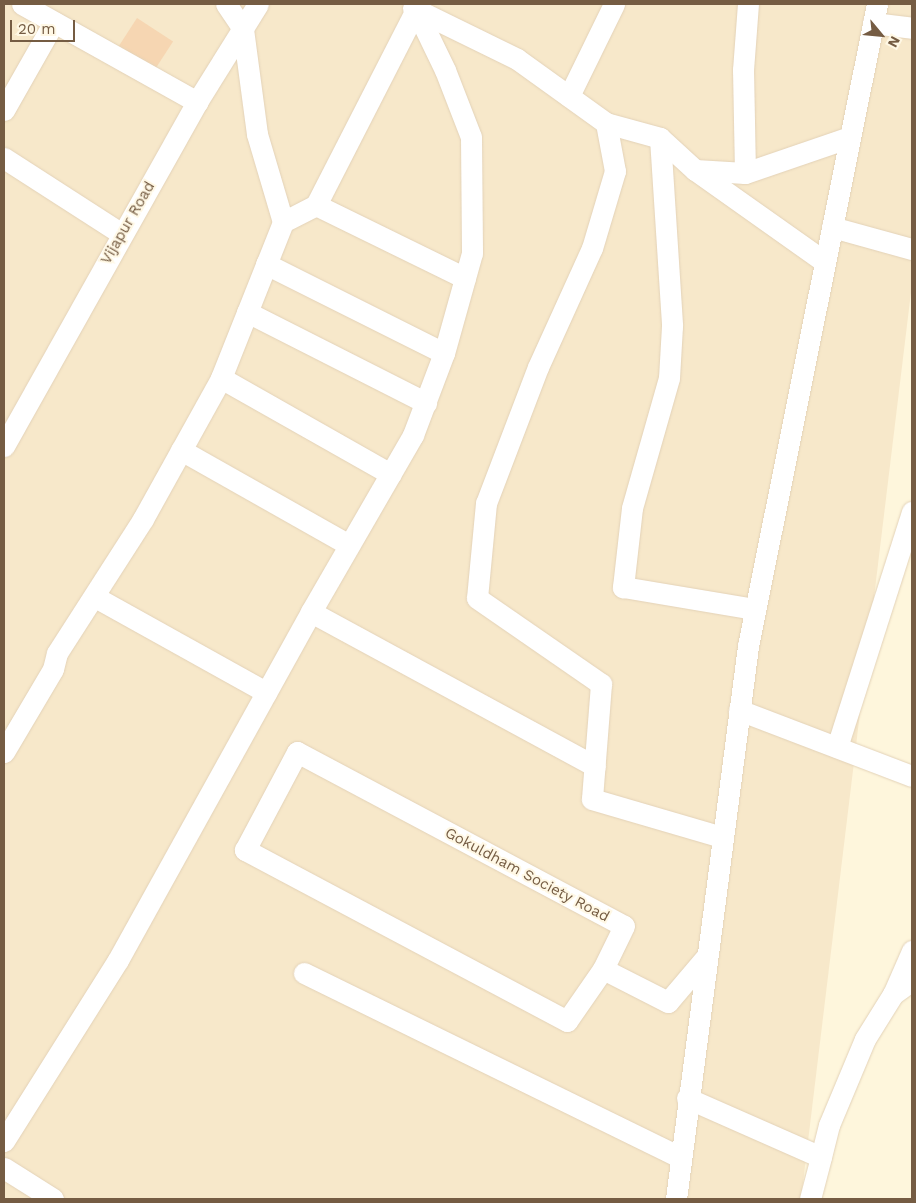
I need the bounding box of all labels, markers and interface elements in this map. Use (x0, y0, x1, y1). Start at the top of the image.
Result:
scale bar (12, 10, 78, 42)
north arrow (856, 10, 906, 60)
text: 20 m (18, 20, 56, 38)
text: N (885, 34, 904, 50)
street label: Vijapur Road (97, 178, 159, 268)
street label: Gokuldham Society Road (442, 824, 612, 926)

